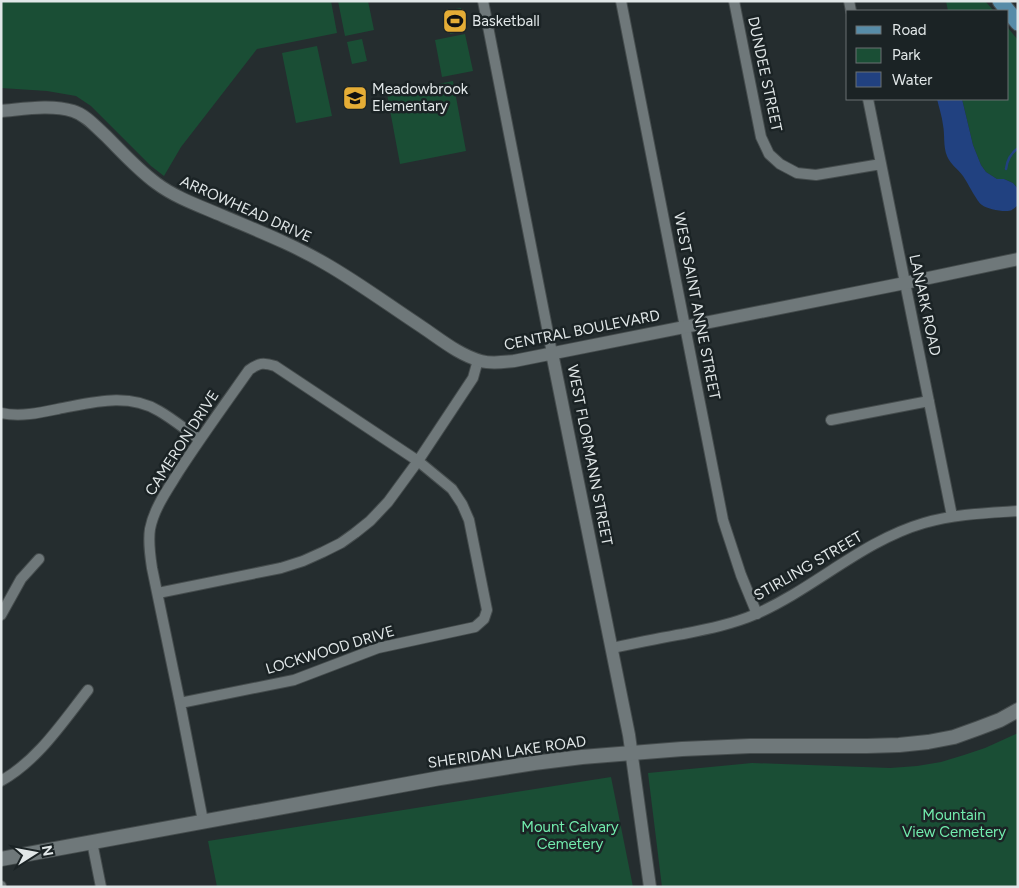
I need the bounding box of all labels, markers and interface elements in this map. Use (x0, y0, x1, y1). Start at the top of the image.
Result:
sports icon: Basketball (442, 8, 468, 34)
legend (846, 10, 1009, 100)
place label: Basketball (472, 12, 540, 30)
street label: DUNDEE STREET (744, 15, 786, 134)
text: Road (892, 21, 927, 39)
text: Park (892, 46, 921, 64)
text: Water (892, 71, 932, 89)
place label: Meadowbrook Elementary (372, 80, 469, 115)
school or university icon: Meadowbrook Elementary (342, 85, 368, 111)
street label: ARROWHEAD DRIVE (177, 172, 315, 246)
street label: WEST SAINT ANNE STREET (670, 211, 724, 402)
street label: LANARK ROAD (905, 253, 945, 357)
street label: CENTRAL BOULEVARD (503, 306, 661, 354)
street label: WEST FLORMANN STREET (564, 363, 617, 548)
street label: CAMERON DRIVE (141, 387, 223, 499)
street label: STIRLING STREET (750, 527, 866, 604)
street label: LOCKWOOD DRIVE (263, 622, 397, 678)
street label: SHERIDAN LAKE ROAD (427, 732, 587, 772)
park label: Mountain View Cemetery (902, 806, 1006, 841)
park label: Mount Calvary Cemetery (521, 818, 619, 853)
north arrow (10, 828, 60, 878)
text: N (38, 844, 57, 858)

